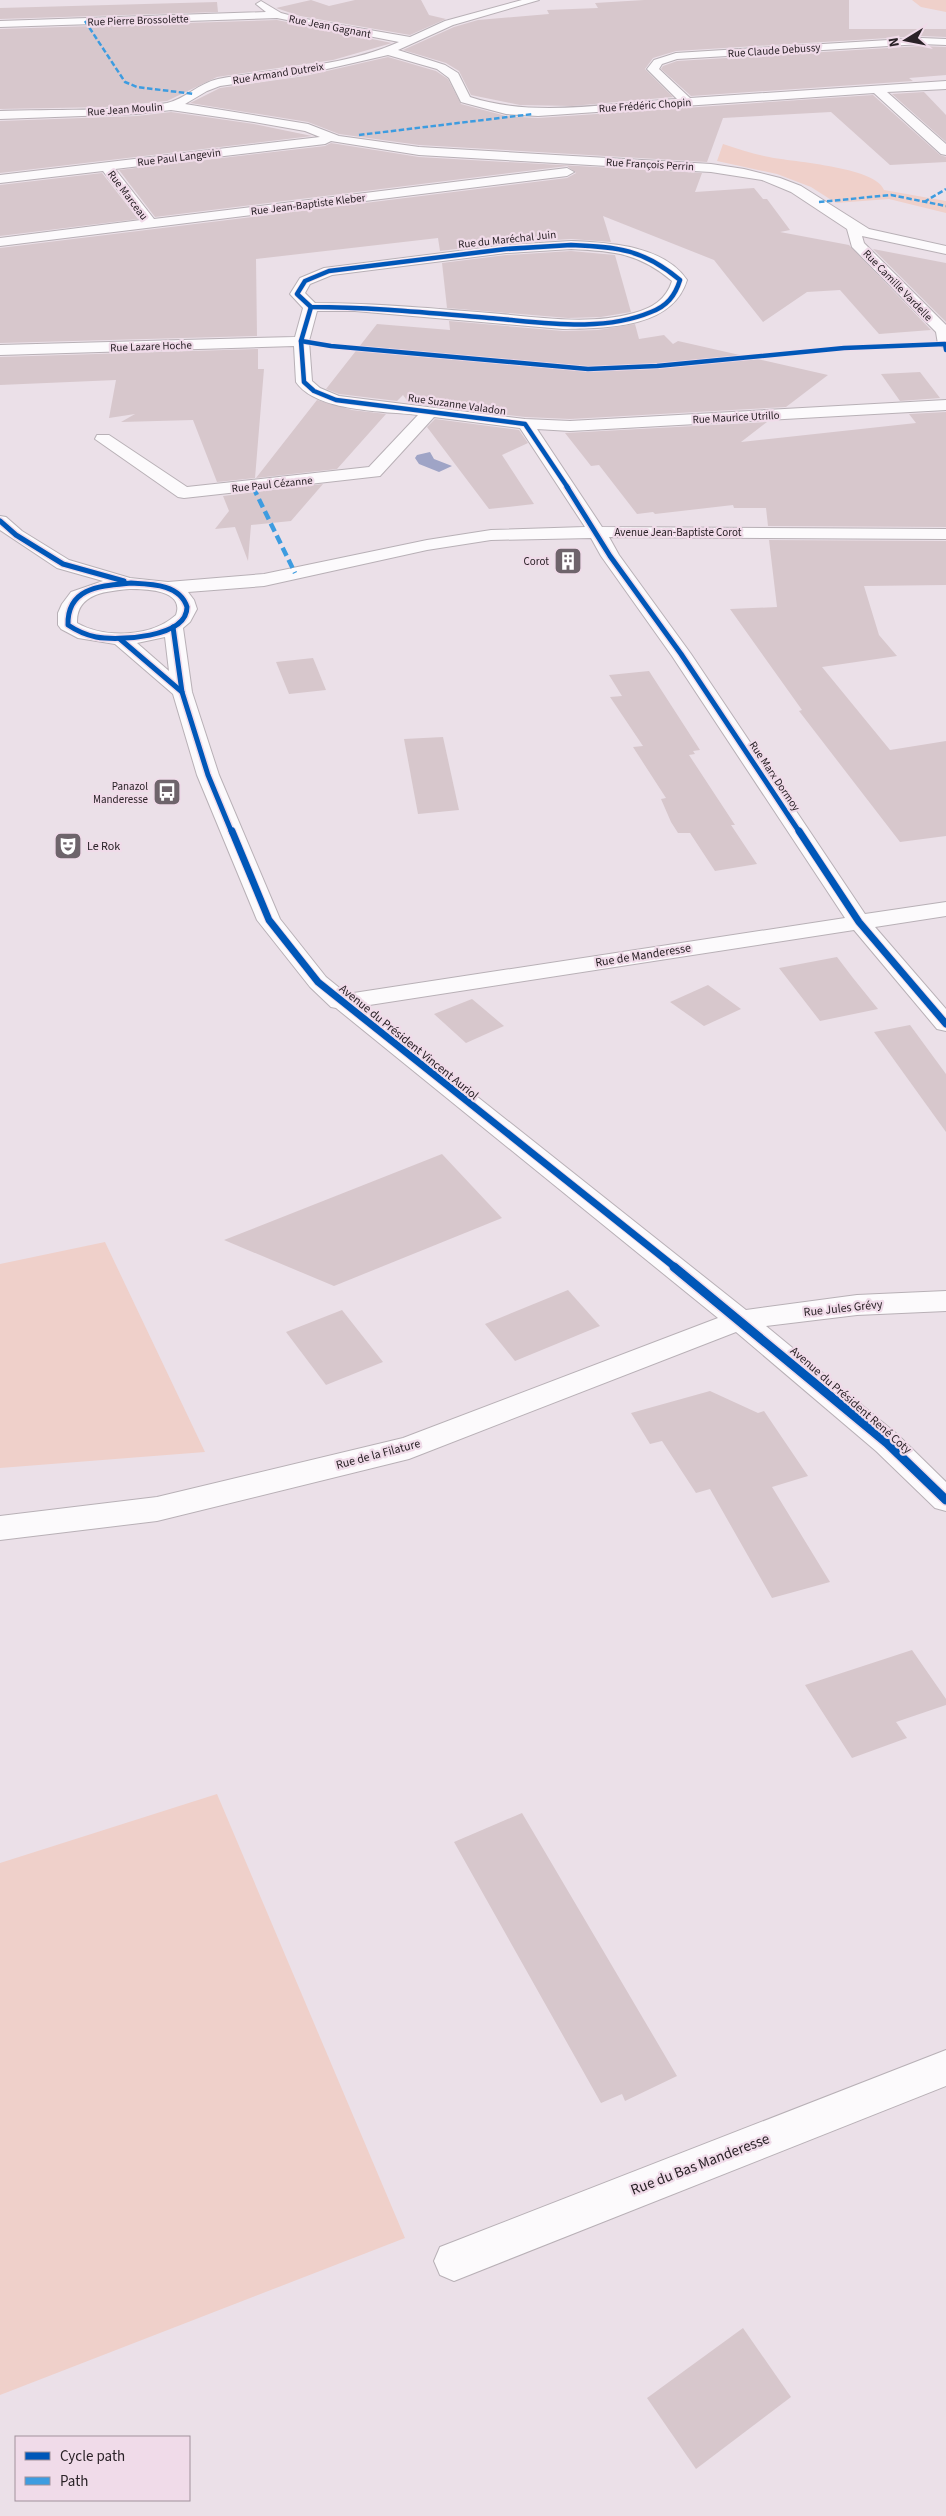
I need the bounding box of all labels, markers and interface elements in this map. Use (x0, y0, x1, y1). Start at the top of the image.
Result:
street label: Rue Pierre Brossolette (87, 11, 190, 30)
street label: Rue Jean Gagnant (288, 11, 373, 42)
north arrow (881, 15, 931, 65)
text: N (884, 36, 905, 48)
street label: Rue Claude Debussy (727, 40, 821, 61)
street label: Rue Armand Dutreix (232, 59, 325, 88)
street label: Rue Frédéric Chopin (598, 95, 692, 116)
street label: Rue Jean Moulin (87, 99, 163, 120)
street label: Rue Paul Langevin (137, 145, 222, 170)
street label: Rue François Perrin (606, 155, 694, 174)
street label: Rue Marceau (104, 167, 151, 223)
street label: Rue Jean-Baptiste Kleber (250, 190, 366, 219)
street label: Rue du Maréchal Juin (457, 227, 557, 252)
street label: Rue Camille Vardelle (860, 246, 936, 325)
street label: Rue Lazare Hoche (110, 338, 193, 355)
street label: Rue Suzanne Valadon (407, 390, 507, 419)
street label: Rue Maurice Utrillo (692, 408, 780, 427)
street label: Rue Paul Cézanne (231, 473, 314, 496)
street label: Avenue Jean-Baptiste Corot (614, 525, 742, 540)
building icon: Corot (553, 546, 583, 576)
place label: Corot (524, 554, 549, 569)
street label: Rue Marx Dormoy (746, 738, 803, 814)
bus stop icon: Panazol Manderesse (152, 777, 182, 807)
place label: Panazol Manderesse (93, 779, 149, 807)
theatre icon: Le Rok (53, 831, 83, 861)
place label: Le Rok (87, 838, 120, 855)
street label: Rue de Manderesse (594, 940, 692, 971)
street label: Avenue du Président Vincent Auriol (335, 981, 482, 1104)
street label: Rue Jules Grévy (803, 1296, 884, 1321)
street label: Avenue du Président René Coty (786, 1343, 915, 1458)
street label: Rue de la Filature (334, 1435, 422, 1474)
street label: Rue du Bas Manderesse (628, 2128, 773, 2201)
legend (15, 2436, 190, 2501)
text: Cycle path (60, 2446, 125, 2467)
text: Path (60, 2471, 88, 2492)

